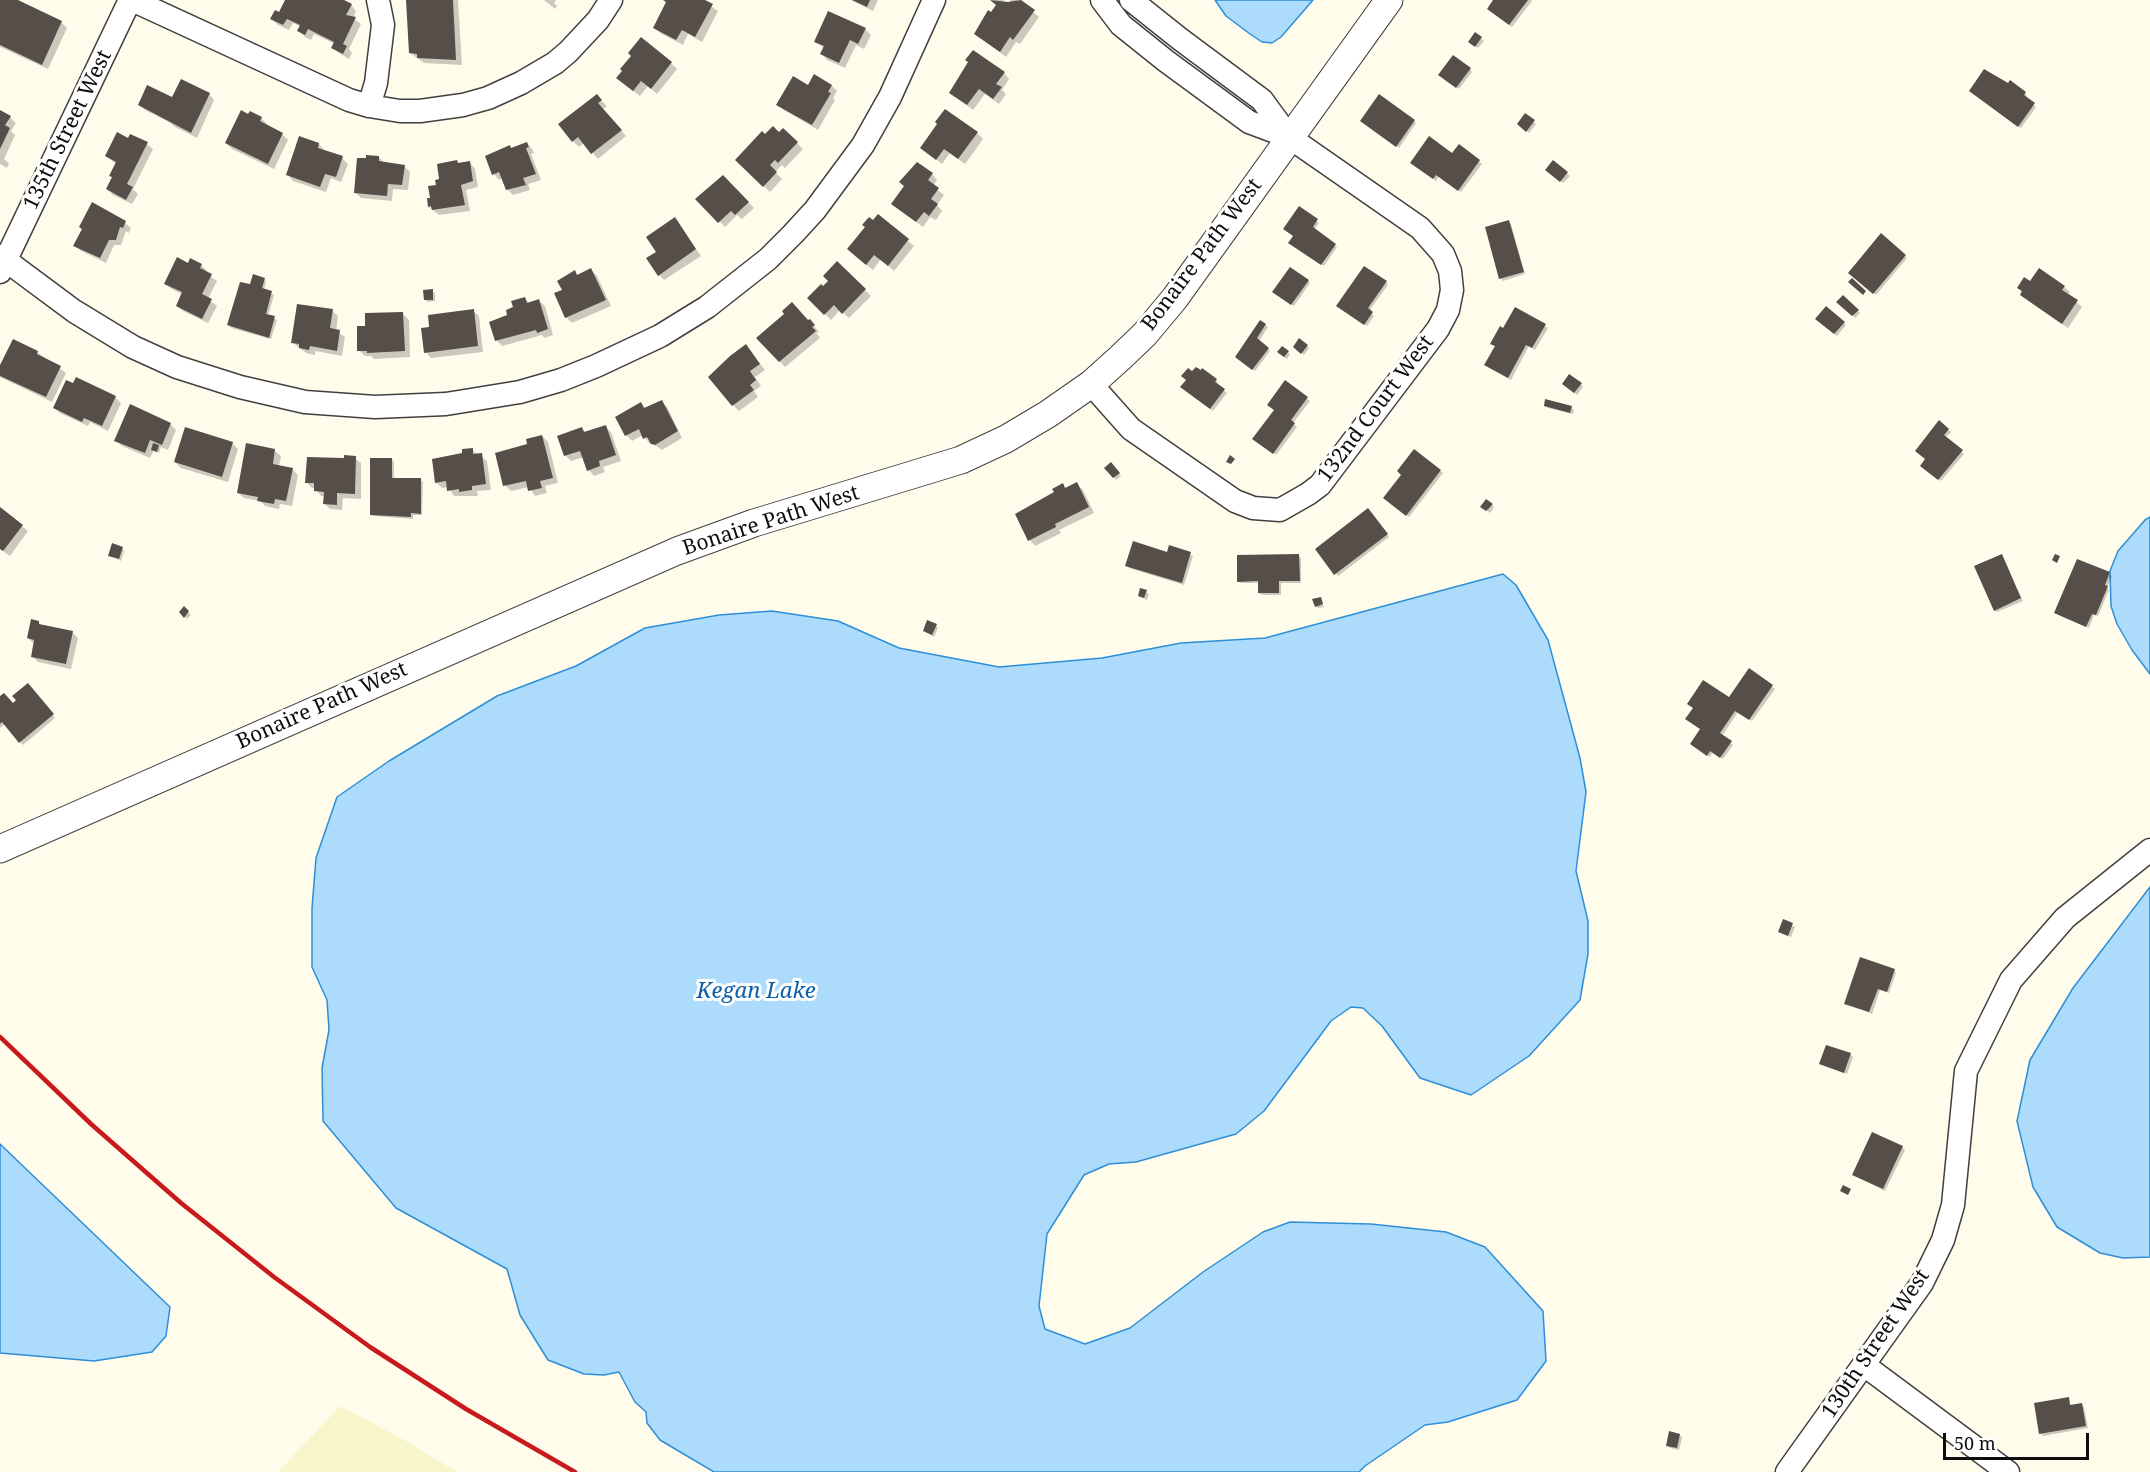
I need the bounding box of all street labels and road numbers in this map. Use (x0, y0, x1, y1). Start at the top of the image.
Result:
street label: 135th Street West (18, 46, 118, 214)
street label: Bonaire Path West (1137, 174, 1267, 336)
street label: 132nd Court West (1313, 331, 1439, 487)
street label: Bonaire Path West (680, 481, 862, 561)
street label: Bonaire Path West (233, 657, 411, 755)
street label: 130th Street West (1817, 1265, 1935, 1423)

